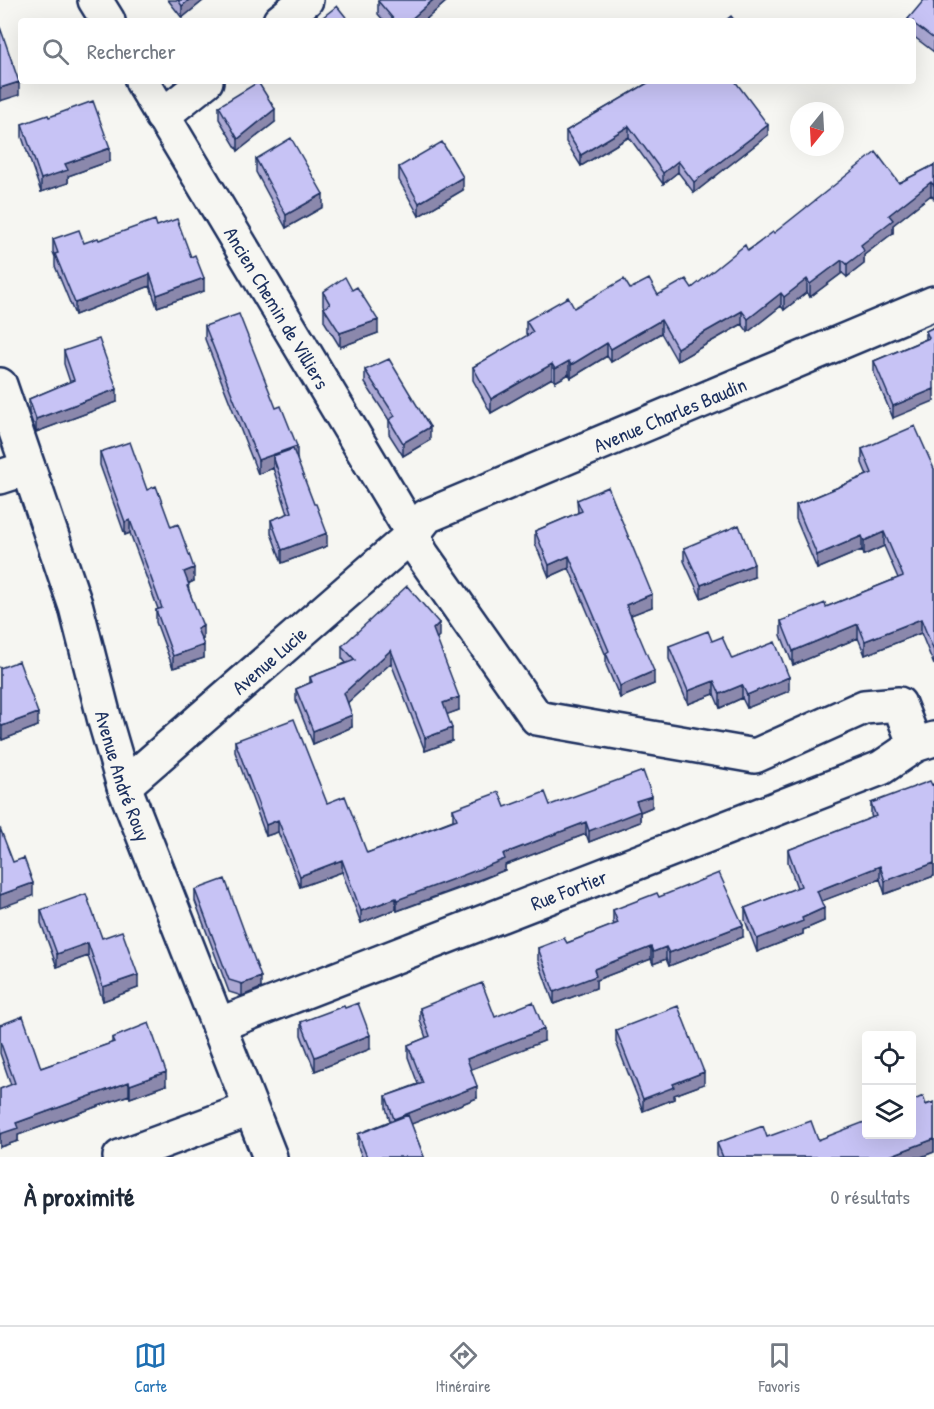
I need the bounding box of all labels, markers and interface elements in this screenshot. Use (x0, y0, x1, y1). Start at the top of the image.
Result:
search box (18, 18, 916, 84)
icon: search (39, 35, 72, 68)
text: Rechercher (87, 36, 176, 66)
north arrow (790, 102, 844, 156)
street label: Ancien Chemin de Villiers (219, 222, 337, 394)
street label: Avenue Charles Baudin (589, 370, 750, 458)
street label: Avenue Lucie (226, 620, 312, 700)
street label: Avenue André Rouy (89, 708, 158, 845)
street label: Rue Fortier (526, 862, 611, 916)
map controls (862, 1031, 916, 1139)
button: locate (862, 1031, 916, 1085)
button: layers (862, 1085, 916, 1139)
text: À proximité (24, 1179, 135, 1214)
text: 0 résultats (830, 1183, 910, 1210)
tab: Carte (134, 1339, 167, 1397)
tab: Itinéraire (436, 1339, 491, 1397)
tab: Favoris (759, 1339, 800, 1397)

